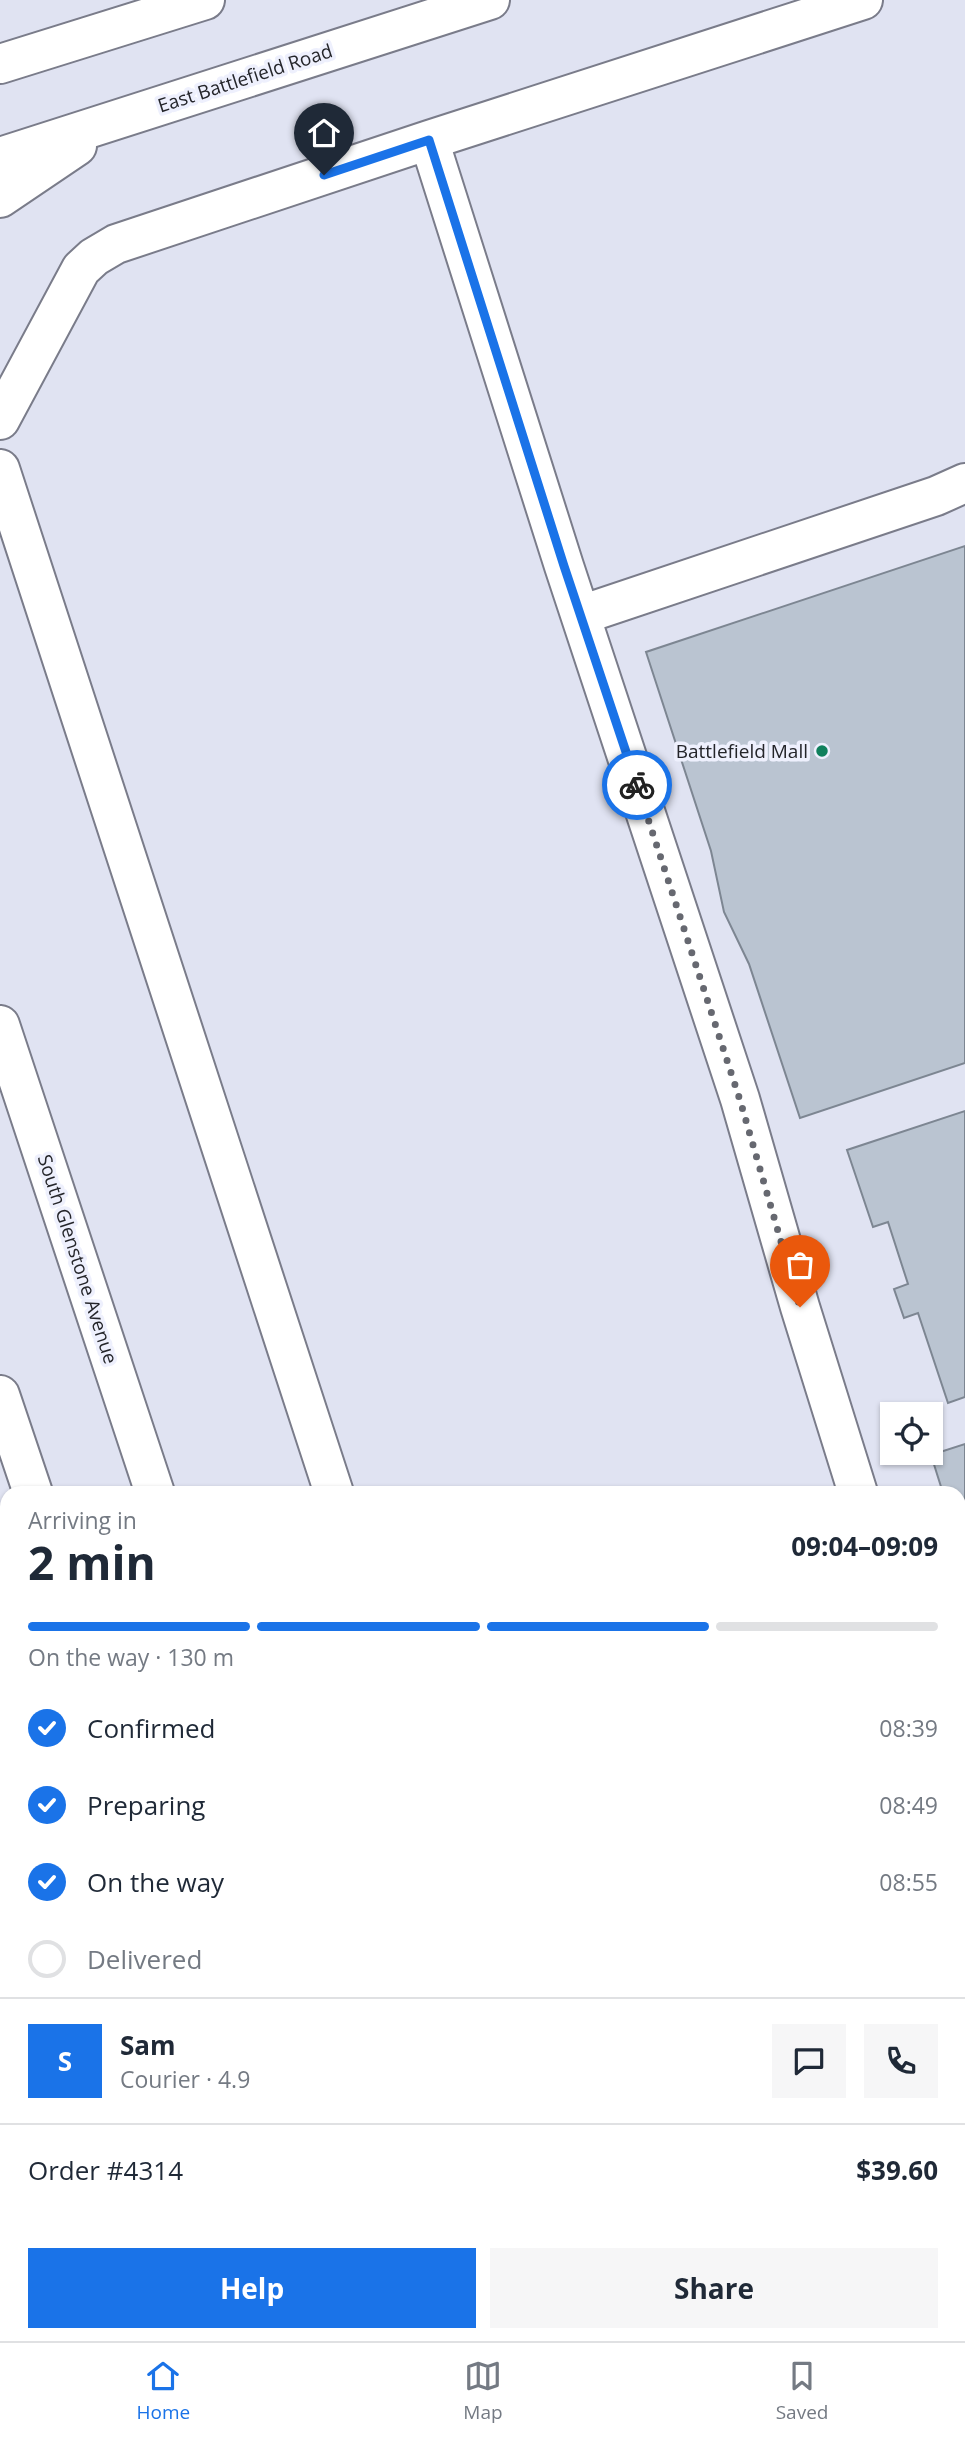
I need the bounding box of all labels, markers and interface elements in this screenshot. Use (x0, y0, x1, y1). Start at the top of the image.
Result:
street label: East Battlefield Road (154, 37, 336, 119)
pin (294, 103, 354, 175)
icon: home (305, 114, 343, 152)
place label: Battlefield Mall (676, 738, 808, 764)
marker: Battlefield Mall (814, 743, 830, 759)
courier (602, 750, 672, 820)
icon: bike (618, 766, 656, 804)
street label: South Glenstone Avenue (32, 1151, 124, 1367)
pin (770, 1235, 830, 1307)
icon: bag (781, 1246, 819, 1284)
map controls (880, 1402, 943, 1465)
button: locate (880, 1402, 943, 1465)
text: Arriving in (28, 1504, 137, 1536)
text: 09:04–09:09 (791, 1528, 938, 1564)
text: 2 min (28, 1531, 156, 1593)
text: On the way · 130 m (28, 1641, 234, 1673)
icon: check (28, 1709, 66, 1747)
text: Confirmed (87, 1710, 215, 1746)
text: 08:39 (879, 1712, 938, 1744)
icon: check (28, 1786, 66, 1824)
text: Preparing (87, 1787, 205, 1823)
text: 08:49 (879, 1789, 938, 1821)
icon: check (28, 1863, 66, 1901)
text: On the way (87, 1864, 224, 1900)
text: 08:55 (879, 1866, 938, 1898)
text: Delivered (87, 1941, 202, 1977)
button: chat (772, 2024, 846, 2098)
button: phone (864, 2024, 938, 2098)
text: Sam (120, 2027, 176, 2063)
text: S (58, 2043, 72, 2079)
text: Courier · 4.9 (120, 2063, 250, 2095)
text: Order #4314 (28, 2152, 183, 2188)
text: $39.60 (856, 2152, 938, 2188)
button: Help (28, 2248, 476, 2328)
button: Share (490, 2248, 938, 2328)
tab: Home (137, 2357, 190, 2425)
tab: Map (463, 2357, 503, 2425)
tab: Saved (776, 2357, 828, 2425)

